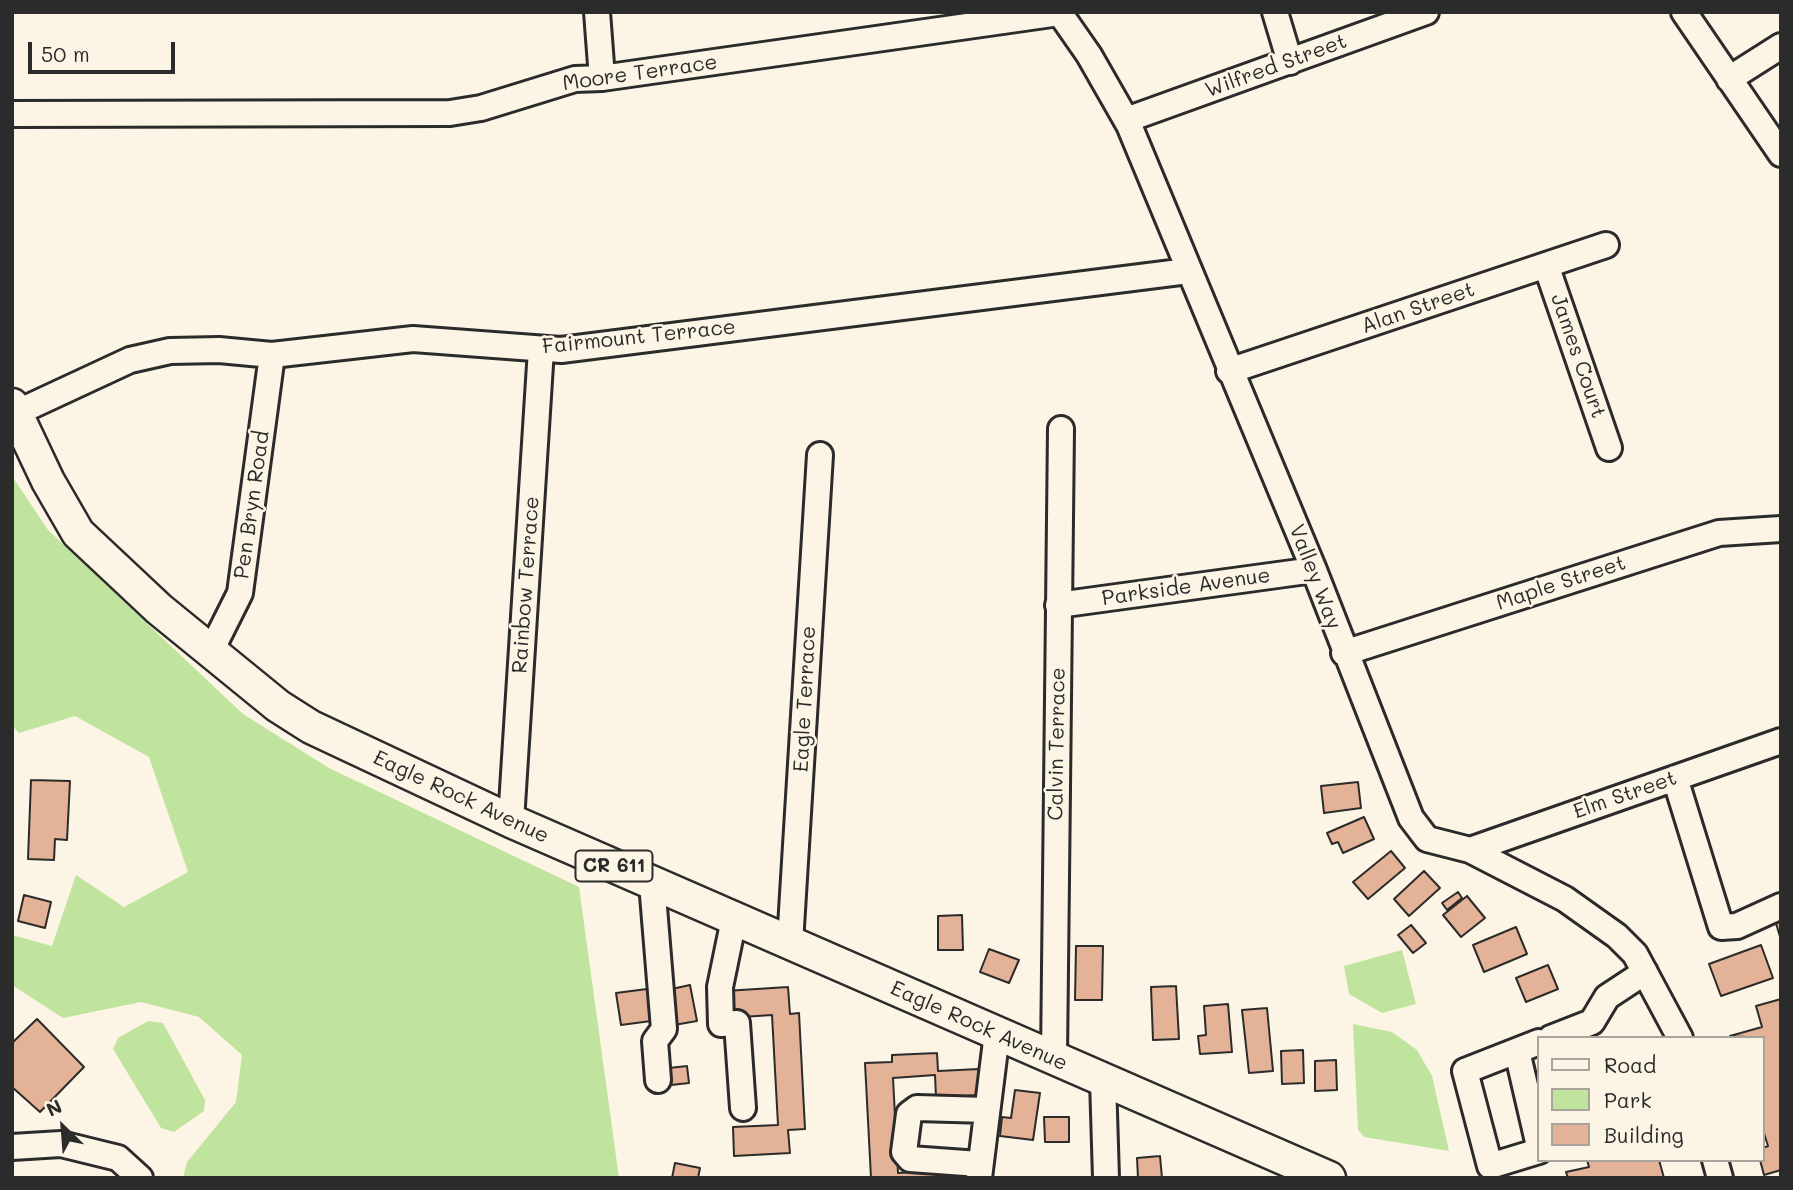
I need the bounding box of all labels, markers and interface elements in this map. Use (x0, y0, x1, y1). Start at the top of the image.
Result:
scale bar (32, 28, 178, 72)
street label: Wilfred Street (1202, 29, 1350, 103)
text: 50 m (41, 40, 90, 67)
street label: Moore Terrace (561, 50, 719, 96)
street label: Alan Street (1358, 277, 1478, 339)
street label: James Court (1545, 290, 1611, 422)
street label: Fairmount Terrace (541, 314, 737, 360)
street label: Pen Bryn Road (229, 429, 275, 581)
street label: Rainbow Terrace (507, 496, 545, 674)
street label: Valley Way (1283, 521, 1347, 633)
street label: Maple Street (1493, 550, 1629, 616)
street label: Parkside Avenue (1100, 563, 1272, 611)
street label: Eagle Terrace (789, 625, 821, 773)
street label: Calvin Terrace (1043, 667, 1071, 821)
street label: Eagle Rock Avenue (369, 745, 553, 849)
street label: Elm Street (1570, 766, 1680, 824)
road number: CR 611 (576, 850, 652, 881)
street label: Eagle Rock Avenue (887, 976, 1071, 1076)
legend (1538, 1036, 1765, 1162)
text: Road (1604, 1051, 1656, 1078)
text: Park (1604, 1086, 1652, 1113)
north arrow (28, 1092, 98, 1162)
text: N (42, 1093, 66, 1122)
text: Building (1604, 1121, 1684, 1148)

